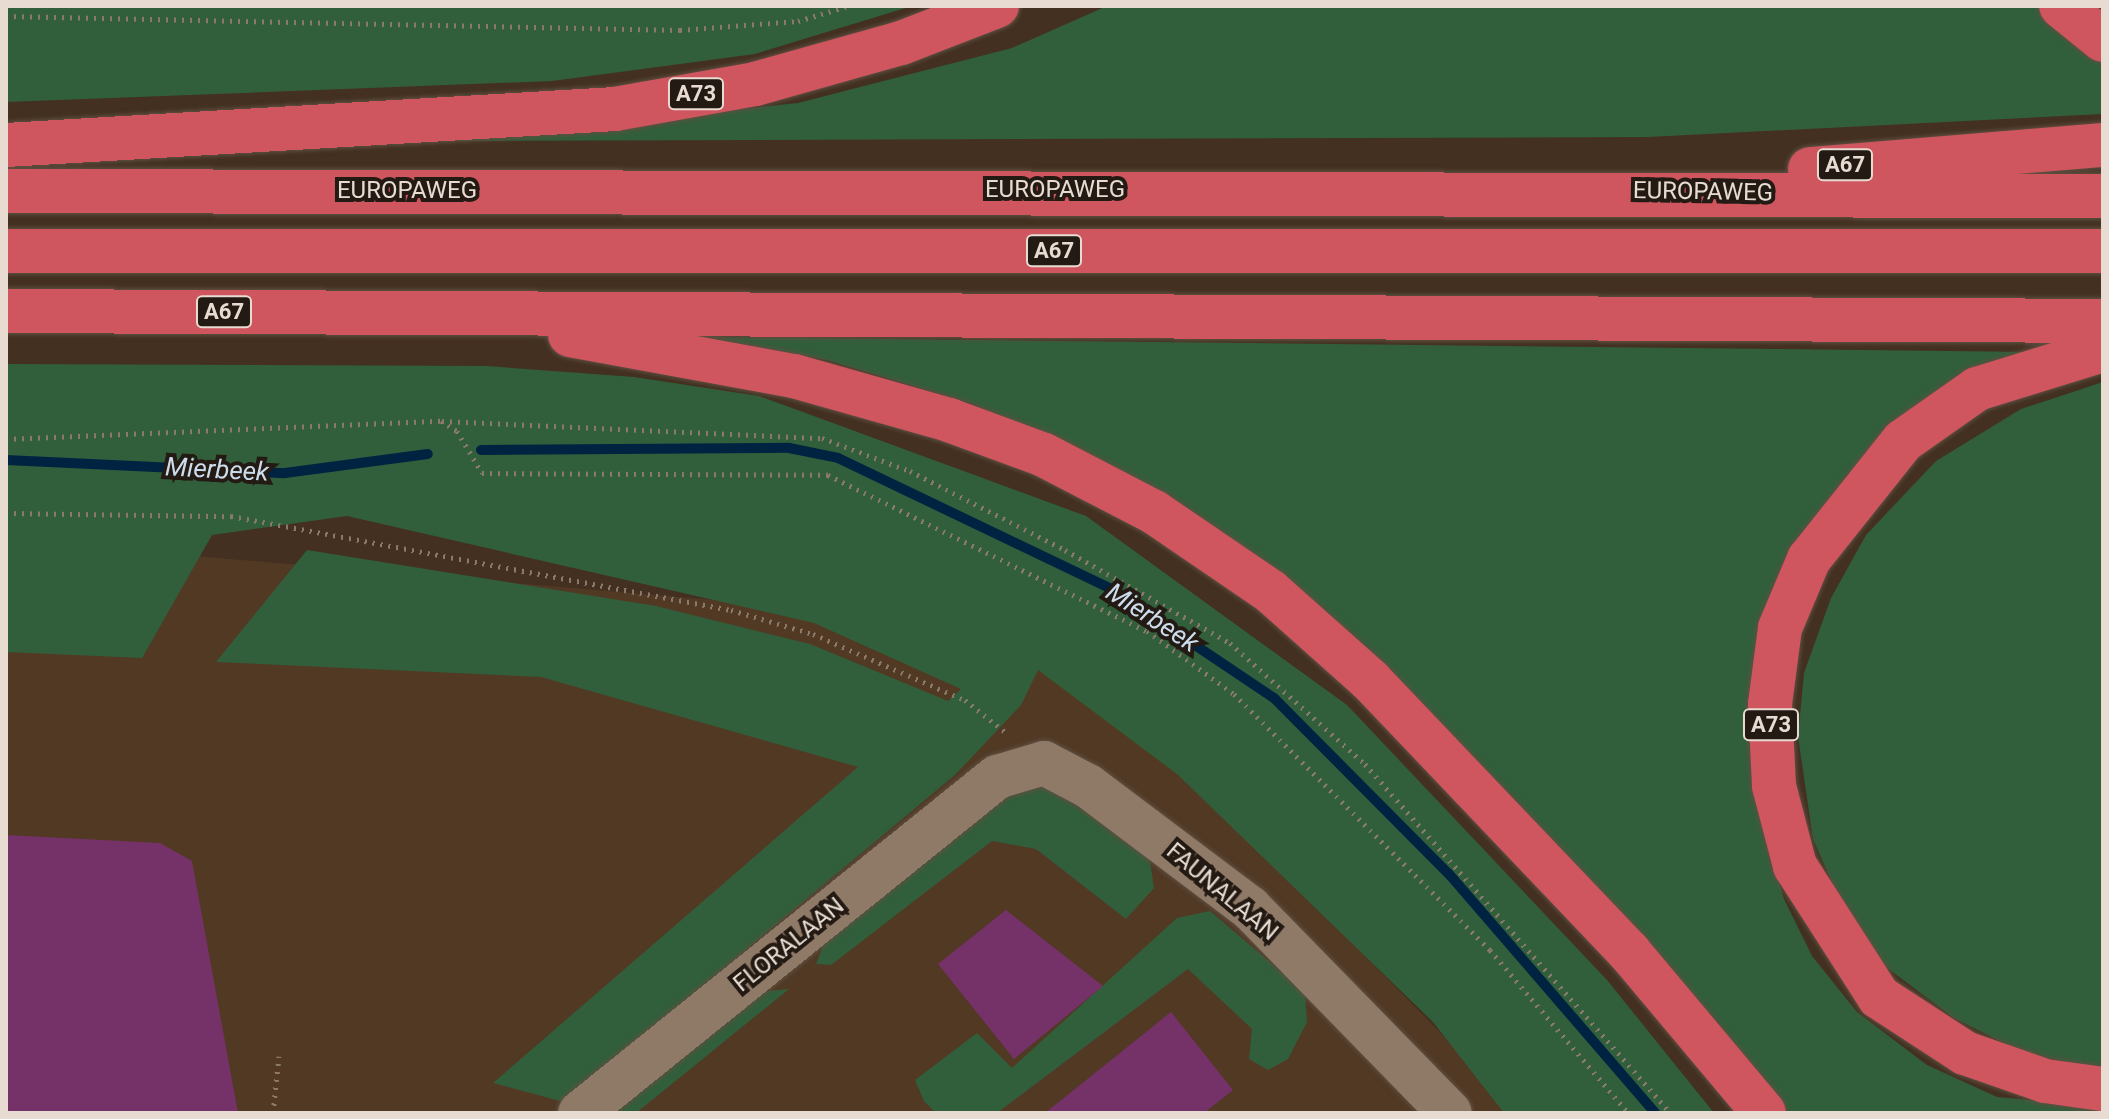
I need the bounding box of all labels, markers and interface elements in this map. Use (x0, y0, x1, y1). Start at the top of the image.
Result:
road number: A73 (666, 76, 726, 112)
road number: A67 (1815, 147, 1875, 183)
street label: EUROPAWEG (985, 176, 1125, 204)
street label: EUROPAWEG (1633, 176, 1773, 208)
street label: EUROPAWEG (337, 177, 477, 205)
road number: A67 (1024, 233, 1084, 269)
road number: A67 (194, 294, 254, 330)
water label: Mierbeek (164, 452, 270, 488)
water label: Mierbeek (1100, 577, 1204, 659)
road number: A73 (1741, 707, 1801, 743)
street label: FAUNALAAN (1160, 837, 1284, 947)
street label: FLORALAAN (728, 892, 850, 998)

